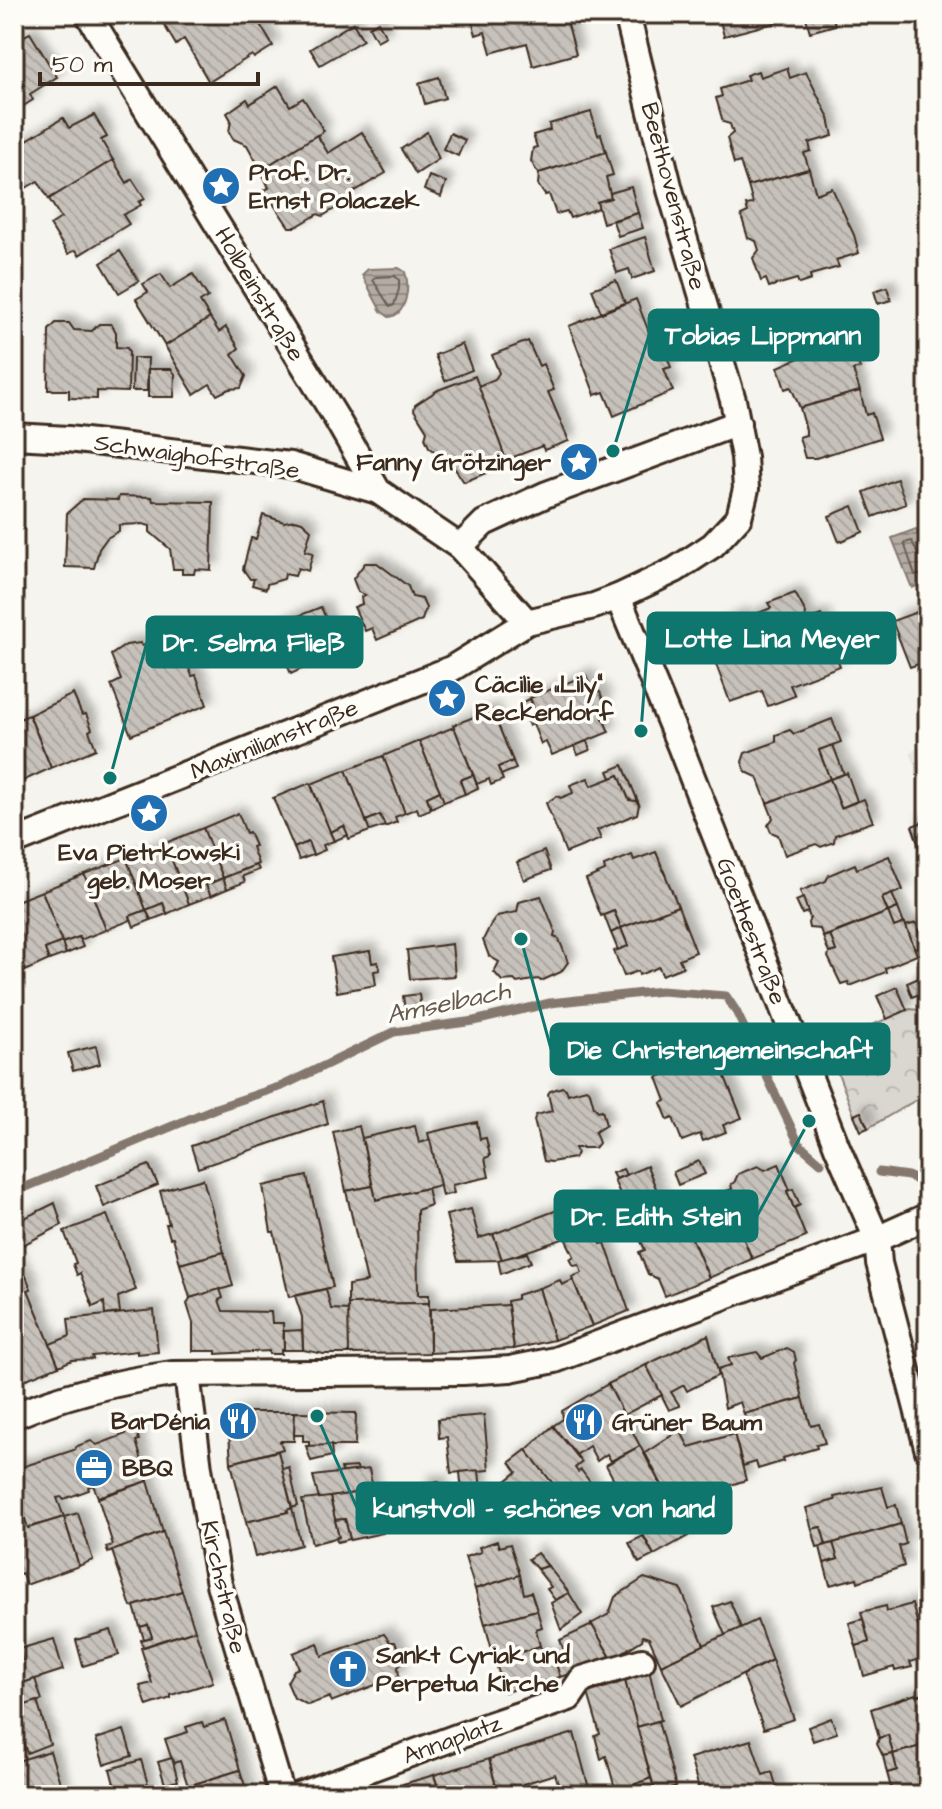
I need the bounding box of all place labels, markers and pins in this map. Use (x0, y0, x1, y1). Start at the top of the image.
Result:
place label: Prof. Dr. Ernst Polaczek (249, 156, 420, 218)
place icon: Prof. Dr. Ernst Polaczek (200, 165, 242, 207)
callout: Tobias Lippmann (649, 310, 878, 360)
place icon: Fanny Grötzinger (558, 441, 600, 483)
place label: Fanny Grötzinger (356, 446, 552, 482)
callout: Lotte Lina Meyer (648, 613, 895, 663)
callout: Dr. Selma Fließ (147, 617, 362, 667)
place label: Cäcilie „Lily“ Reckendorf (475, 668, 614, 730)
place icon: Cäcilie „Lily“ Reckendorf (426, 677, 468, 719)
place icon: Eva Pietrkowski geb. Moser (128, 792, 170, 834)
place label: Eva Pietrkowski geb. Moser (58, 836, 240, 899)
callout: Die Christengemeinschaft (551, 1024, 889, 1074)
callout: Dr. Edith Stein (555, 1191, 757, 1241)
restaurant icon: BarDénia (217, 1400, 259, 1442)
restaurant icon: Grüner Baum (563, 1401, 605, 1443)
place label: BarDénia (111, 1405, 211, 1439)
place label: Grüner Baum (612, 1406, 762, 1440)
office icon: BBQ (73, 1447, 115, 1489)
place label: BBQ (122, 1452, 173, 1486)
callout: kunstvoll - schönes von hand (357, 1483, 731, 1533)
place label: Sankt Cyriak und Perpetua Kirche (375, 1639, 570, 1701)
church icon: Sankt Cyriak und Perpetua Kirche (327, 1648, 369, 1690)

